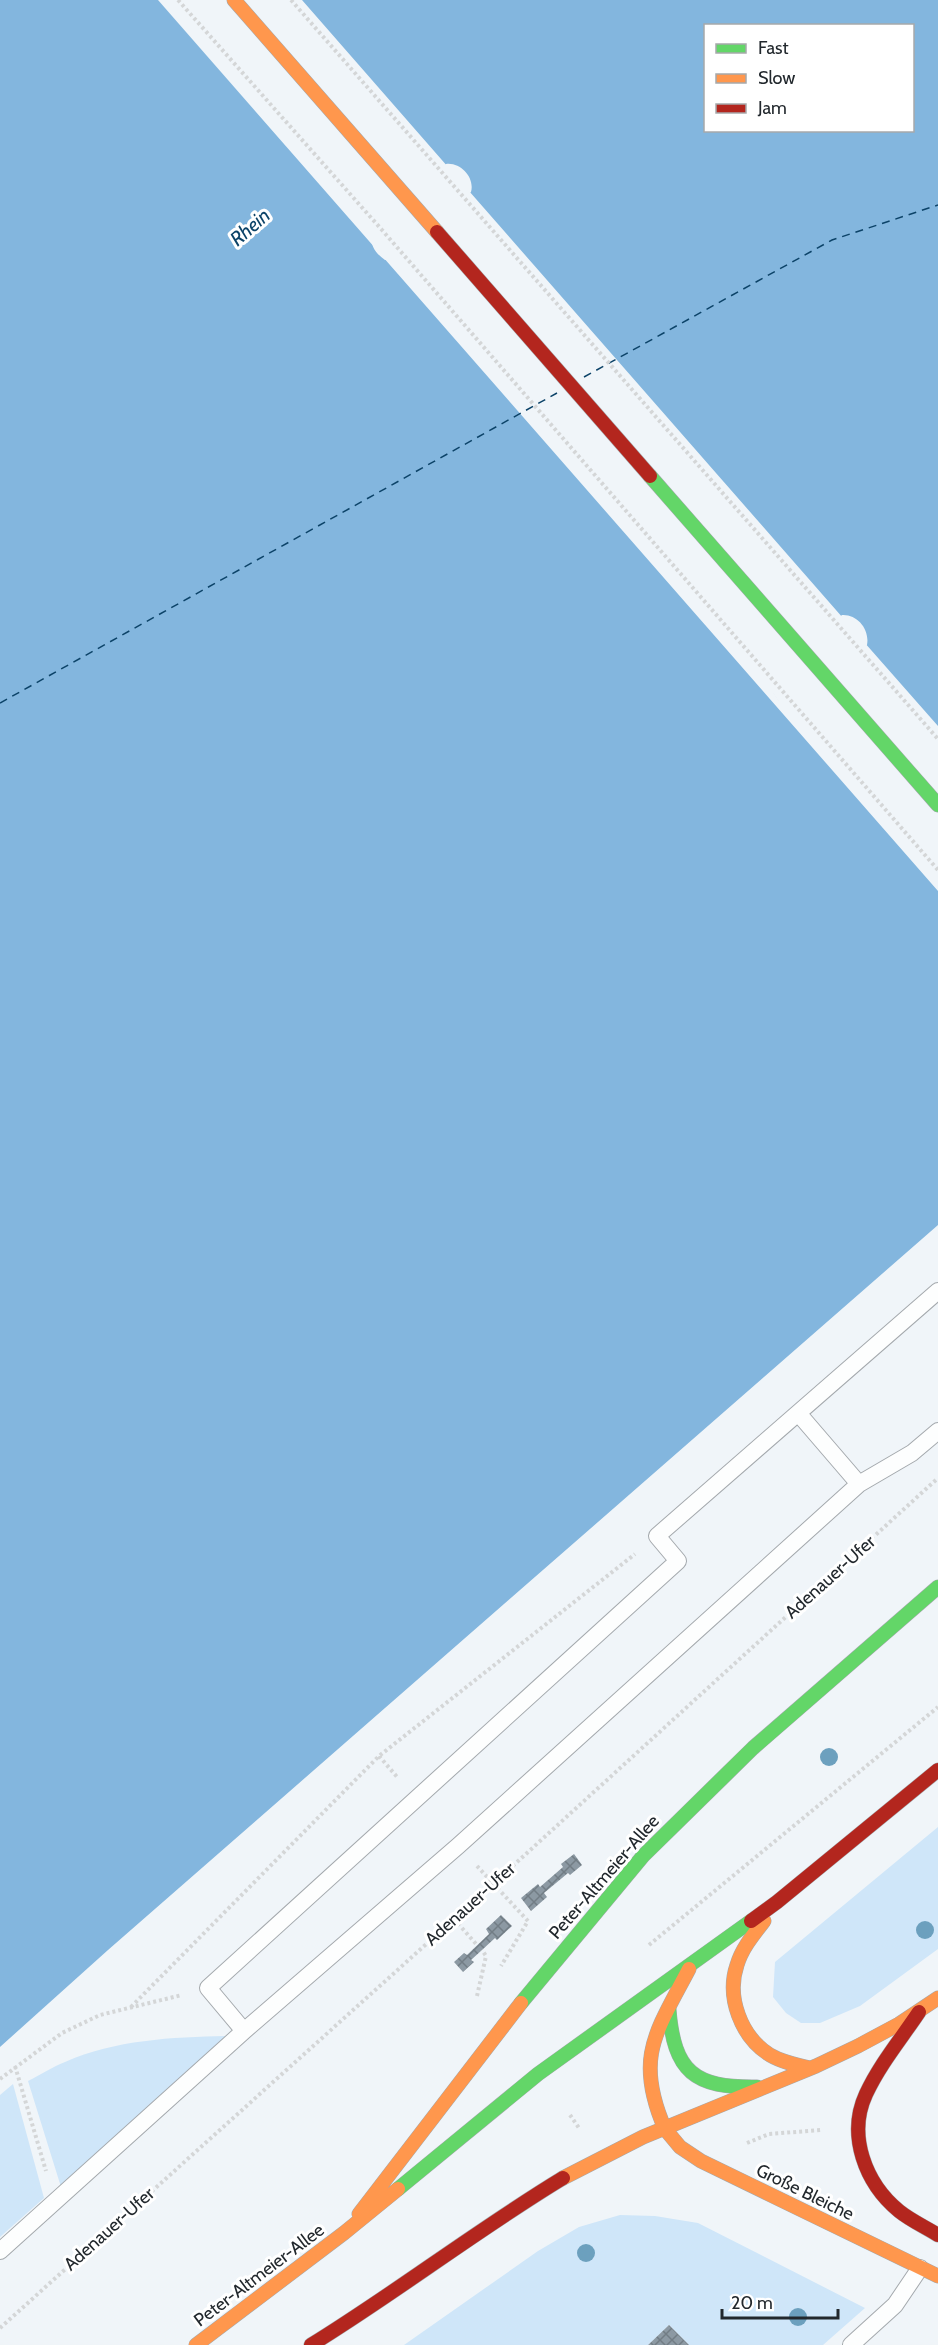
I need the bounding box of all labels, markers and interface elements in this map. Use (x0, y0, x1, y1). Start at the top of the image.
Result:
legend (704, 24, 914, 132)
text: Fast (758, 37, 789, 59)
text: Slow (758, 67, 795, 89)
text: Jam (757, 97, 787, 119)
water label: Rhein (225, 203, 275, 251)
street label: Adenauer-Ufer (780, 1530, 880, 1623)
street label: Peter-Altmeier-Allee (544, 1810, 664, 1944)
street label: Adenauer-Ufer (420, 1857, 520, 1950)
street label: Große Bleiche (753, 2159, 857, 2225)
street label: Adenauer-Ufer (59, 2182, 159, 2275)
street label: Peter-Altmeier-Allee (190, 2219, 328, 2331)
scale bar (722, 2282, 838, 2320)
text: 20 m (731, 2292, 773, 2314)

